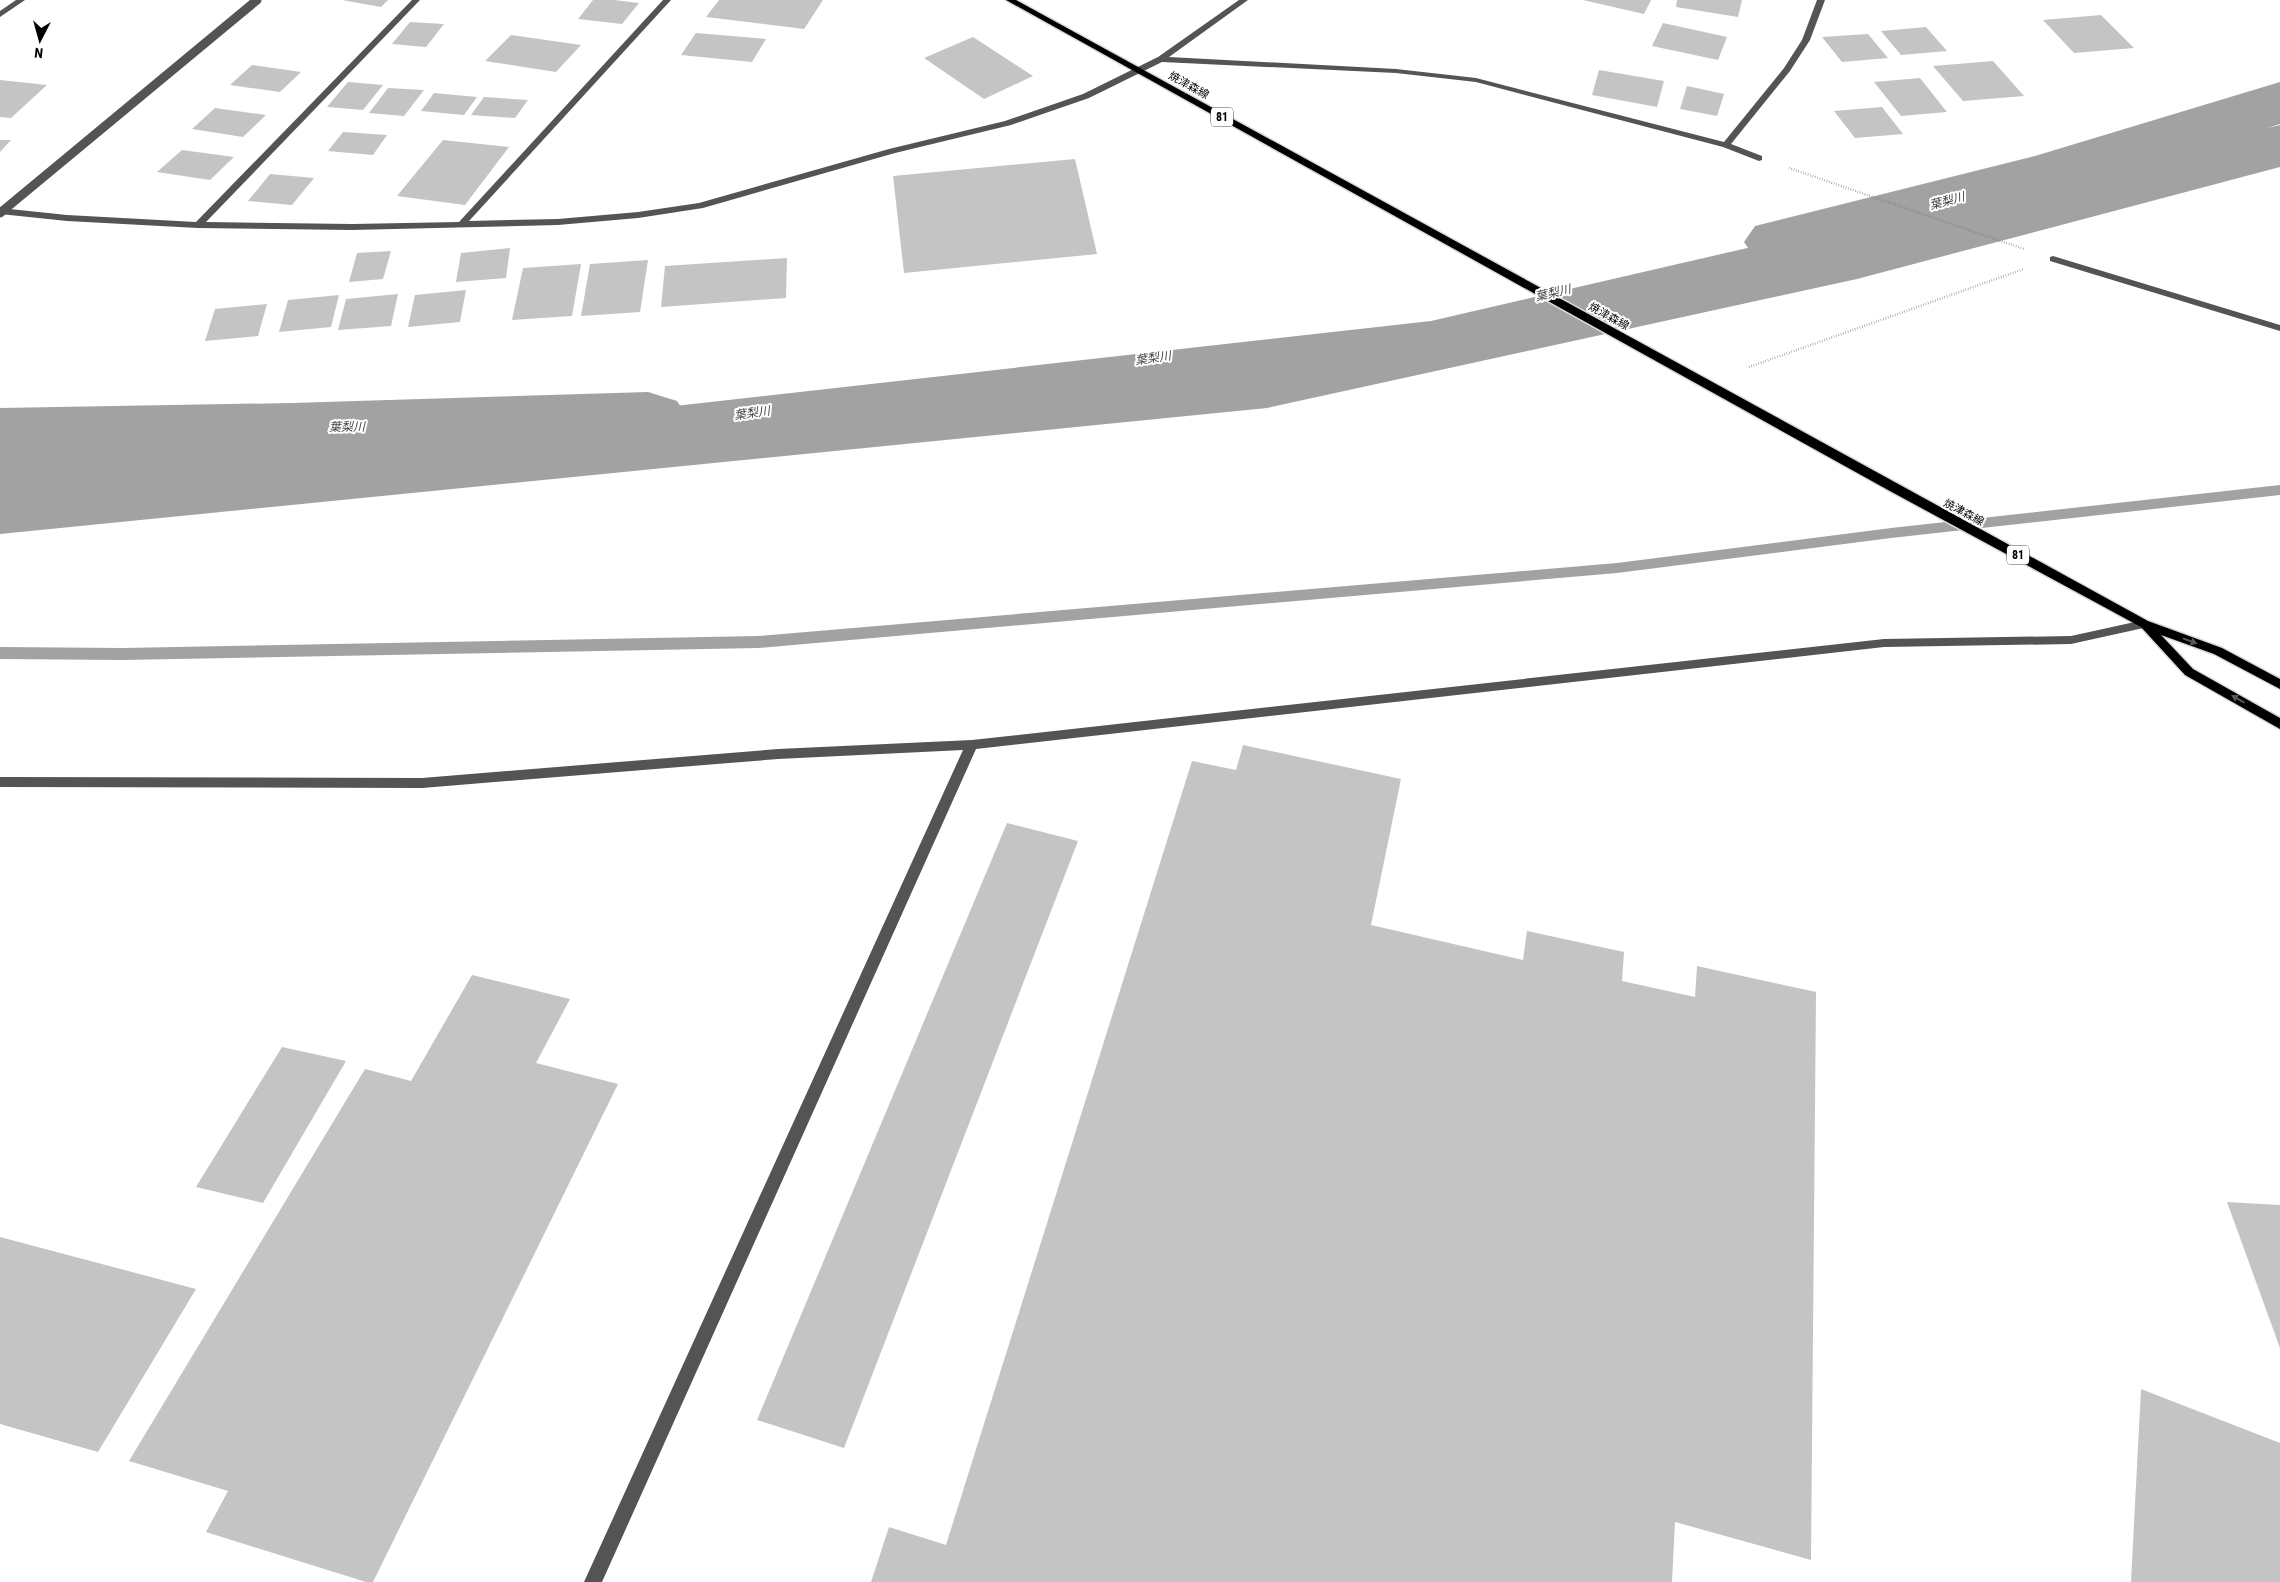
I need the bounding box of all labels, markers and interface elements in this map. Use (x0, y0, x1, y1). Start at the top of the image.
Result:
north arrow (15, 15, 65, 65)
text: N (34, 45, 44, 61)
street label: 焼津森線 (1166, 69, 1211, 102)
road number: 81 (1211, 108, 1233, 126)
water label: 葉梨川 (1928, 189, 1968, 212)
water label: 葉梨川 (1534, 282, 1574, 304)
street label: 焼津森線 (1586, 300, 1631, 333)
water label: 葉梨川 (1134, 348, 1174, 367)
water label: 葉梨川 (733, 403, 773, 422)
water label: 葉梨川 (329, 420, 367, 434)
street label: 焼津森線 (1941, 496, 1986, 529)
road number: 81 (2007, 546, 2029, 564)
one-way arrow (2183, 637, 2198, 645)
one-way arrow (2231, 695, 2244, 704)

